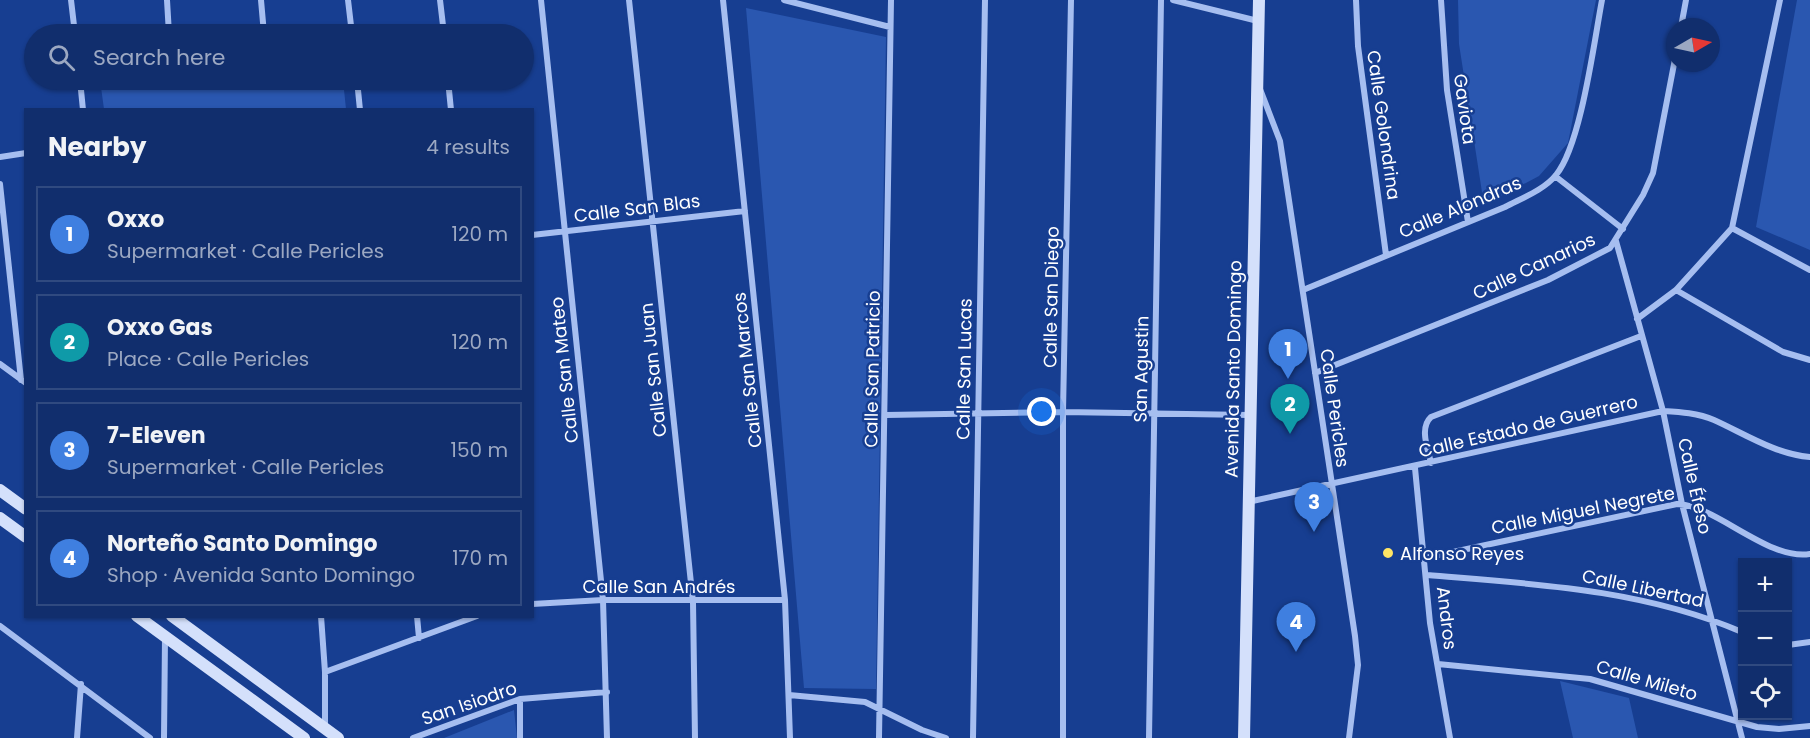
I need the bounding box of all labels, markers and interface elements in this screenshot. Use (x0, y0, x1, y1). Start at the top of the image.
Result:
north arrow (1666, 18, 1720, 72)
search box (24, 24, 534, 90)
icon: search (45, 41, 78, 74)
text: Search here (93, 42, 226, 73)
street label: Calle Golondrina (1361, 49, 1407, 201)
street label: Gaviota (1448, 72, 1482, 146)
text: Nearby (48, 129, 146, 165)
text: 4 results (426, 133, 510, 161)
street label: Calle Alondras (1395, 170, 1525, 244)
street label: Calle San Blas (572, 188, 702, 228)
text: Oxxo (107, 204, 164, 235)
text: 1 (66, 220, 73, 248)
text: 120 m (452, 220, 508, 248)
street label: Calle San Diego (1037, 226, 1065, 368)
street label: Calle Canarios (1469, 227, 1599, 305)
text: Supermarket · Calle Pericles (107, 237, 384, 265)
street label: Avenida Santo Domingo (1219, 260, 1247, 478)
street label: Calle San Patricio (858, 290, 886, 448)
street label: Calle San Marcos (726, 291, 768, 449)
street label: Calle San Mateo (544, 296, 584, 444)
street label: Calle San Lucas (950, 298, 978, 440)
street label: Calle San Juan (634, 302, 672, 438)
text: Oxxo Gas (107, 312, 213, 343)
street label: San Agustin (1128, 315, 1154, 423)
text: 2 (64, 328, 75, 356)
text: 120 m (452, 328, 508, 356)
pin: 1 (1268, 330, 1308, 379)
text: Place · Calle Pericles (107, 345, 309, 373)
street label: Calle Pericles (1314, 347, 1356, 469)
pin: 2 (1270, 384, 1310, 434)
street label: Calle Estado de Guerrero (1416, 389, 1640, 463)
your location (1027, 397, 1056, 426)
text: 7-Eleven (107, 420, 206, 451)
street label: Calle Éfeso (1672, 435, 1718, 537)
text: 3 (63, 436, 76, 464)
text: 150 m (451, 436, 508, 464)
text: Supermarket · Calle Pericles (107, 453, 384, 481)
street label: Calle Miguel Negrete (1489, 480, 1677, 540)
pin: 3 (1294, 482, 1334, 532)
text: Norteño Santo Domingo (107, 528, 377, 559)
place label: Alfonso Reyes (1400, 541, 1524, 566)
text: 4 (63, 544, 76, 572)
text: 170 m (452, 544, 508, 572)
marker: Alfonso Reyes (1381, 546, 1395, 560)
map controls (1738, 558, 1792, 720)
button: + (1738, 558, 1792, 612)
text: Shop · Avenida Santo Domingo (107, 561, 415, 589)
street label: Calle Libertad (1580, 563, 1706, 613)
street label: Calle San Andrés (582, 574, 736, 599)
street label: Andros (1431, 585, 1463, 651)
pin: 4 (1276, 602, 1316, 652)
button: − (1738, 612, 1792, 666)
street label: Calle Mileto (1593, 654, 1701, 706)
button: locate (1738, 666, 1792, 720)
street label: San Isiodro (418, 675, 520, 731)

